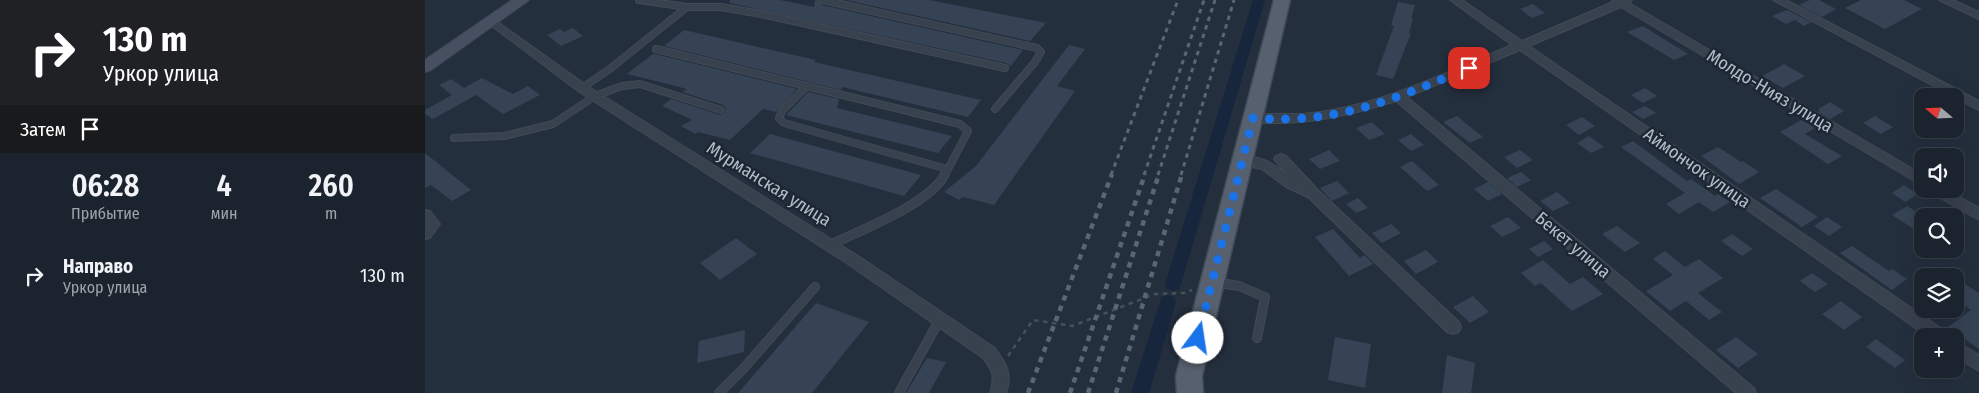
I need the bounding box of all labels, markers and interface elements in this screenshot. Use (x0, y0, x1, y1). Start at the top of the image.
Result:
text: 130 m (103, 18, 187, 60)
icon: right (20, 20, 85, 85)
street label: Молдо-Нияз улица (1703, 45, 1837, 137)
pin (1448, 47, 1490, 89)
icon: arrive (1455, 54, 1483, 82)
text: Уркор улица (103, 60, 219, 87)
north arrow (1914, 88, 1964, 138)
map controls (1914, 88, 1964, 378)
icon: arrive (76, 115, 104, 143)
text: Затем (20, 118, 66, 141)
street label: Аймончок улица (1639, 123, 1755, 213)
street label: Мурманская улица (703, 137, 835, 231)
button: sound (1914, 148, 1964, 198)
text: 06:28 (71, 168, 139, 204)
text: 4 (217, 168, 232, 204)
text: 260 (309, 168, 354, 204)
text: Прибытие (71, 204, 140, 223)
text: мин (211, 204, 238, 223)
text: m (325, 204, 337, 223)
street label: Бекет улица (1531, 207, 1615, 283)
button: search (1914, 208, 1964, 258)
text: Направо (63, 255, 133, 278)
icon: right (20, 262, 48, 290)
text: 130 m (360, 264, 405, 287)
button: layers (1914, 268, 1964, 318)
text: Уркор улица (63, 278, 147, 297)
position arrow (1171, 311, 1223, 363)
button: + (1914, 328, 1964, 378)

